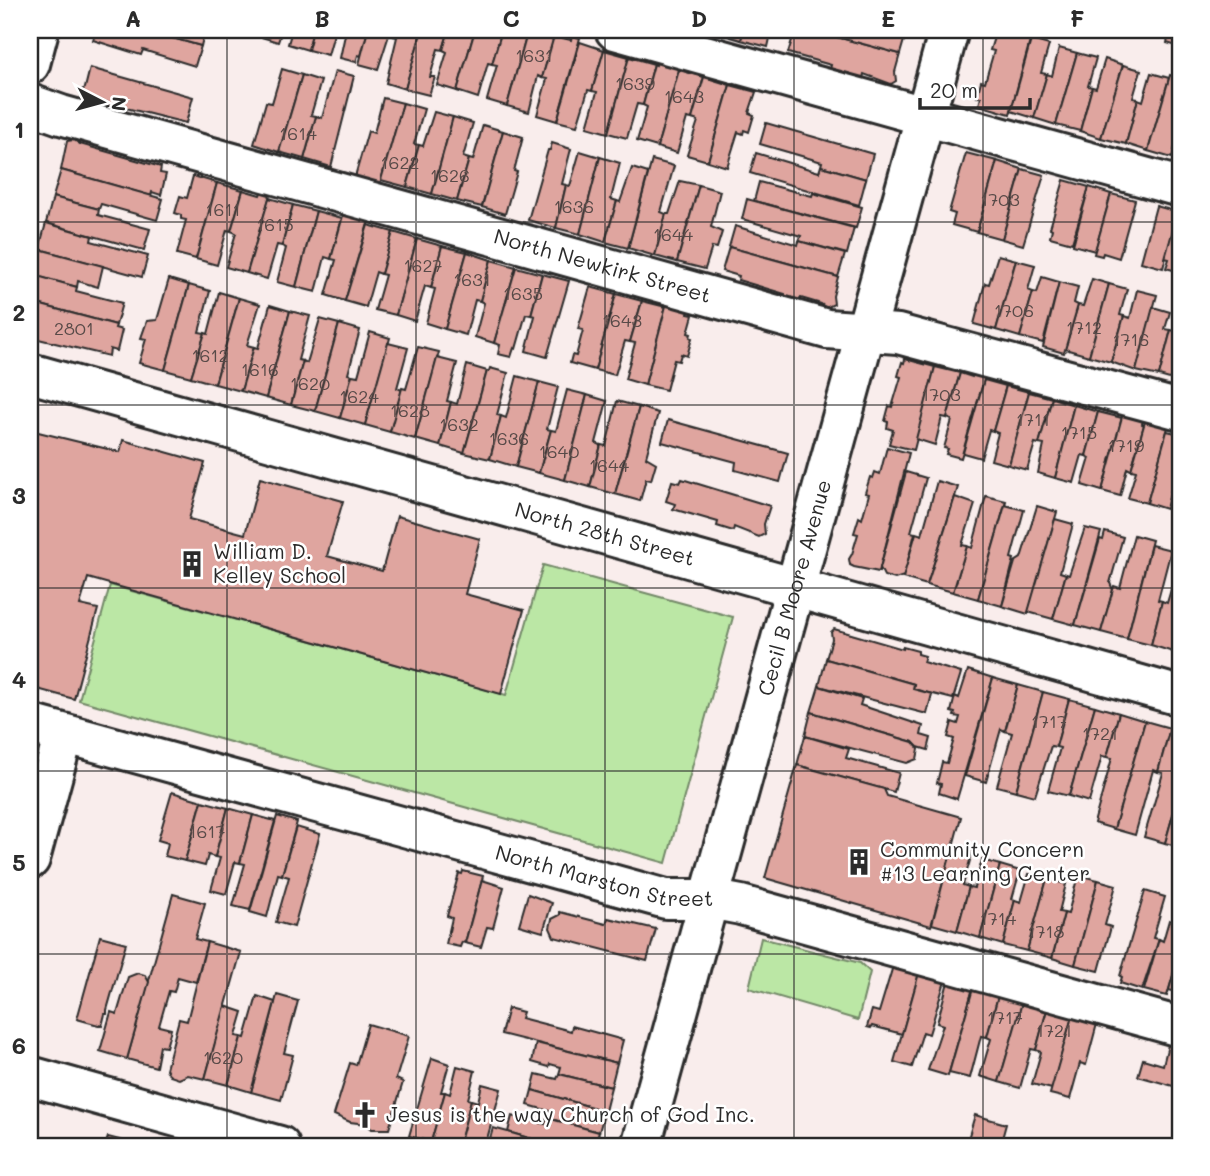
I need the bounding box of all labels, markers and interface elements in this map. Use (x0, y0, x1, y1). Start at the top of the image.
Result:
text: A (125, 3, 141, 33)
text: B (314, 3, 330, 33)
text: C (502, 3, 520, 33)
text: D (691, 3, 707, 33)
text: E (881, 3, 895, 33)
text: F (1070, 3, 1084, 33)
house number: 1631 (515, 43, 553, 67)
north arrow (66, 66, 136, 136)
scale bar (920, 66, 1030, 110)
house number: 1639 (615, 71, 655, 95)
text: 20 m (930, 76, 978, 103)
house number: 1643 (664, 84, 704, 108)
text: N (106, 95, 133, 112)
text: 1 (14, 114, 24, 144)
house number: 1614 (279, 121, 317, 145)
house number: 1622 (381, 150, 419, 174)
house number: 1626 (430, 163, 470, 187)
house number: 1703 (980, 187, 1020, 211)
house number: 1636 (554, 194, 594, 218)
house number: 1611 (205, 197, 241, 221)
house number: 1615 (256, 212, 294, 236)
street label: North Newkirk Street (491, 222, 714, 308)
house number: 1644 (653, 222, 693, 246)
house number: 1627 (404, 253, 442, 277)
house number: 1631 (453, 267, 491, 291)
house number: 1635 (503, 281, 543, 305)
text: 2 (13, 297, 25, 327)
house number: 1706 (994, 298, 1034, 322)
house number: 1643 (602, 308, 642, 332)
house number: 1712 (1066, 315, 1102, 339)
house number: 2801 (54, 316, 94, 340)
house number: 1716 (1113, 327, 1149, 351)
house number: 1612 (192, 343, 229, 367)
house number: 1616 (241, 357, 279, 381)
house number: 1620 (290, 371, 330, 395)
house number: 1703 (921, 382, 961, 406)
house number: 1624 (339, 384, 379, 408)
house number: 1628 (390, 398, 430, 422)
house number: 1711 (1016, 407, 1050, 431)
house number: 1632 (439, 412, 479, 436)
house number: 1715 (1061, 420, 1097, 444)
house number: 1636 (489, 426, 529, 450)
house number: 1719 (1108, 433, 1145, 457)
house number: 1640 (539, 439, 579, 463)
house number: 1644 (589, 453, 629, 477)
street label: Cecil B Moore Avenue (751, 476, 836, 699)
text: 3 (12, 480, 26, 510)
street label: North 28th Street (512, 495, 698, 571)
place label: William D. Kelley School (213, 537, 346, 588)
building icon: William D. Kelley School (177, 549, 207, 579)
text: 4 (12, 664, 26, 694)
house number: 1717 (1031, 709, 1067, 733)
house number: 1721 (1082, 721, 1118, 745)
house number: 1617 (189, 819, 225, 843)
place label: Community Concern #13 Learning Center (880, 835, 1090, 886)
street label: North Marston Street (493, 838, 713, 911)
text: 5 (12, 847, 26, 877)
building icon: Community Concern #13 Learning Center (844, 847, 874, 877)
house number: 1714 (980, 906, 1017, 930)
house number: 1718 (1028, 919, 1065, 943)
house number: 1717 (987, 1005, 1023, 1029)
house number: 1721 (1036, 1018, 1072, 1042)
text: 6 (12, 1030, 26, 1060)
house number: 1620 (203, 1045, 243, 1069)
church icon: Jesus is the way Church of God Inc. (350, 1100, 380, 1130)
place label: Jesus is the way Church of God Inc. (386, 1100, 755, 1127)

